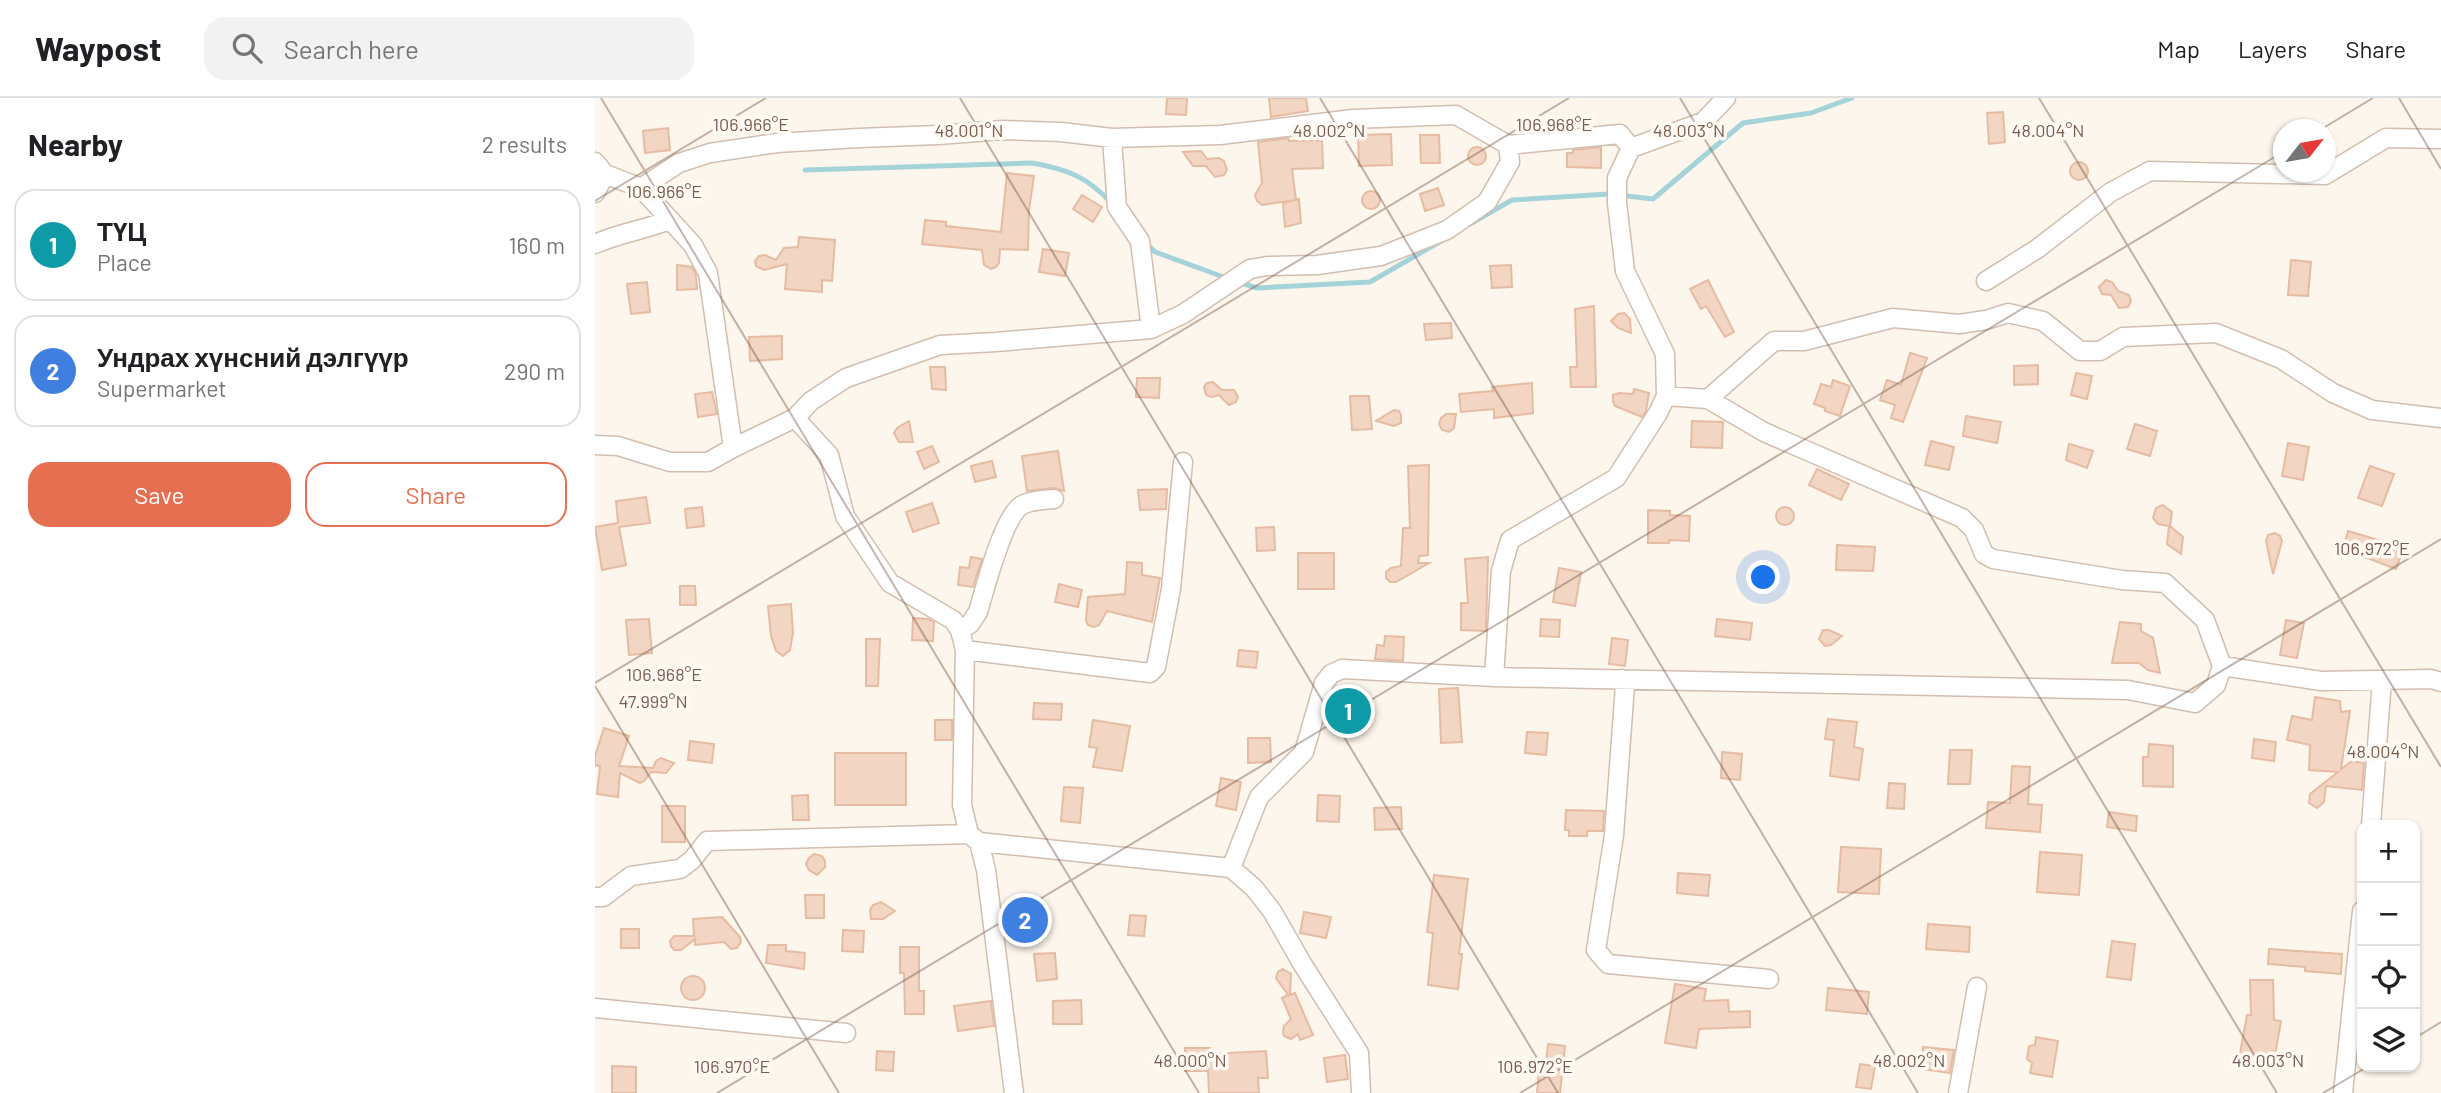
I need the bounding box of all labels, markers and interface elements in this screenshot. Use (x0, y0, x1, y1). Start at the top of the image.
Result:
search box (204, 17, 694, 80)
text: Waypost (35, 28, 162, 68)
icon: search (228, 29, 266, 67)
text: Search here (284, 33, 419, 64)
text: Map (2157, 34, 2200, 63)
text: Layers (2238, 34, 2307, 63)
text: Share (2345, 34, 2406, 63)
text: 106.966°E (713, 113, 789, 135)
text: 106.968°E (1516, 113, 1592, 135)
text: 48.001°N (935, 119, 1003, 141)
text: 48.002°N (1293, 119, 1365, 141)
text: 48.003°N (1653, 119, 1725, 141)
text: 48.004°N (2012, 119, 2084, 141)
north arrow (2273, 119, 2336, 182)
text: Nearby (28, 126, 123, 162)
text: 2 results (482, 130, 567, 158)
text: 106.966°E (626, 180, 702, 202)
text: ТҮЦ (97, 215, 146, 246)
text: 1 (49, 231, 57, 259)
text: 160 m (508, 231, 565, 259)
text: Place (97, 248, 152, 276)
text: Ундрах хүнсний дэлгүүр (97, 341, 409, 372)
text: 2 (47, 357, 59, 385)
text: 290 m (504, 357, 565, 385)
text: Supermarket (97, 374, 227, 402)
button: Save (28, 462, 291, 527)
button: Share (305, 462, 567, 527)
text: 106.972°E (2334, 537, 2410, 559)
your location (1746, 560, 1780, 594)
text: 106.968°E (626, 663, 702, 685)
pin: 1 (1325, 685, 1371, 737)
text: 47.999°N (618, 690, 688, 712)
text: 48.004°N (2347, 740, 2419, 762)
map controls (2357, 820, 2420, 1072)
button: + (2357, 820, 2420, 883)
button: − (2357, 883, 2420, 946)
pin: 2 (1002, 894, 1048, 946)
button: locate (2357, 946, 2420, 1009)
button: layers (2357, 1009, 2420, 1072)
text: 48.000°N (1153, 1049, 1227, 1071)
text: 48.002°N (1873, 1049, 1945, 1071)
text: 48.003°N (2232, 1049, 2304, 1071)
text: 106.970°E (694, 1055, 770, 1077)
text: 106.972°E (1497, 1055, 1573, 1077)

